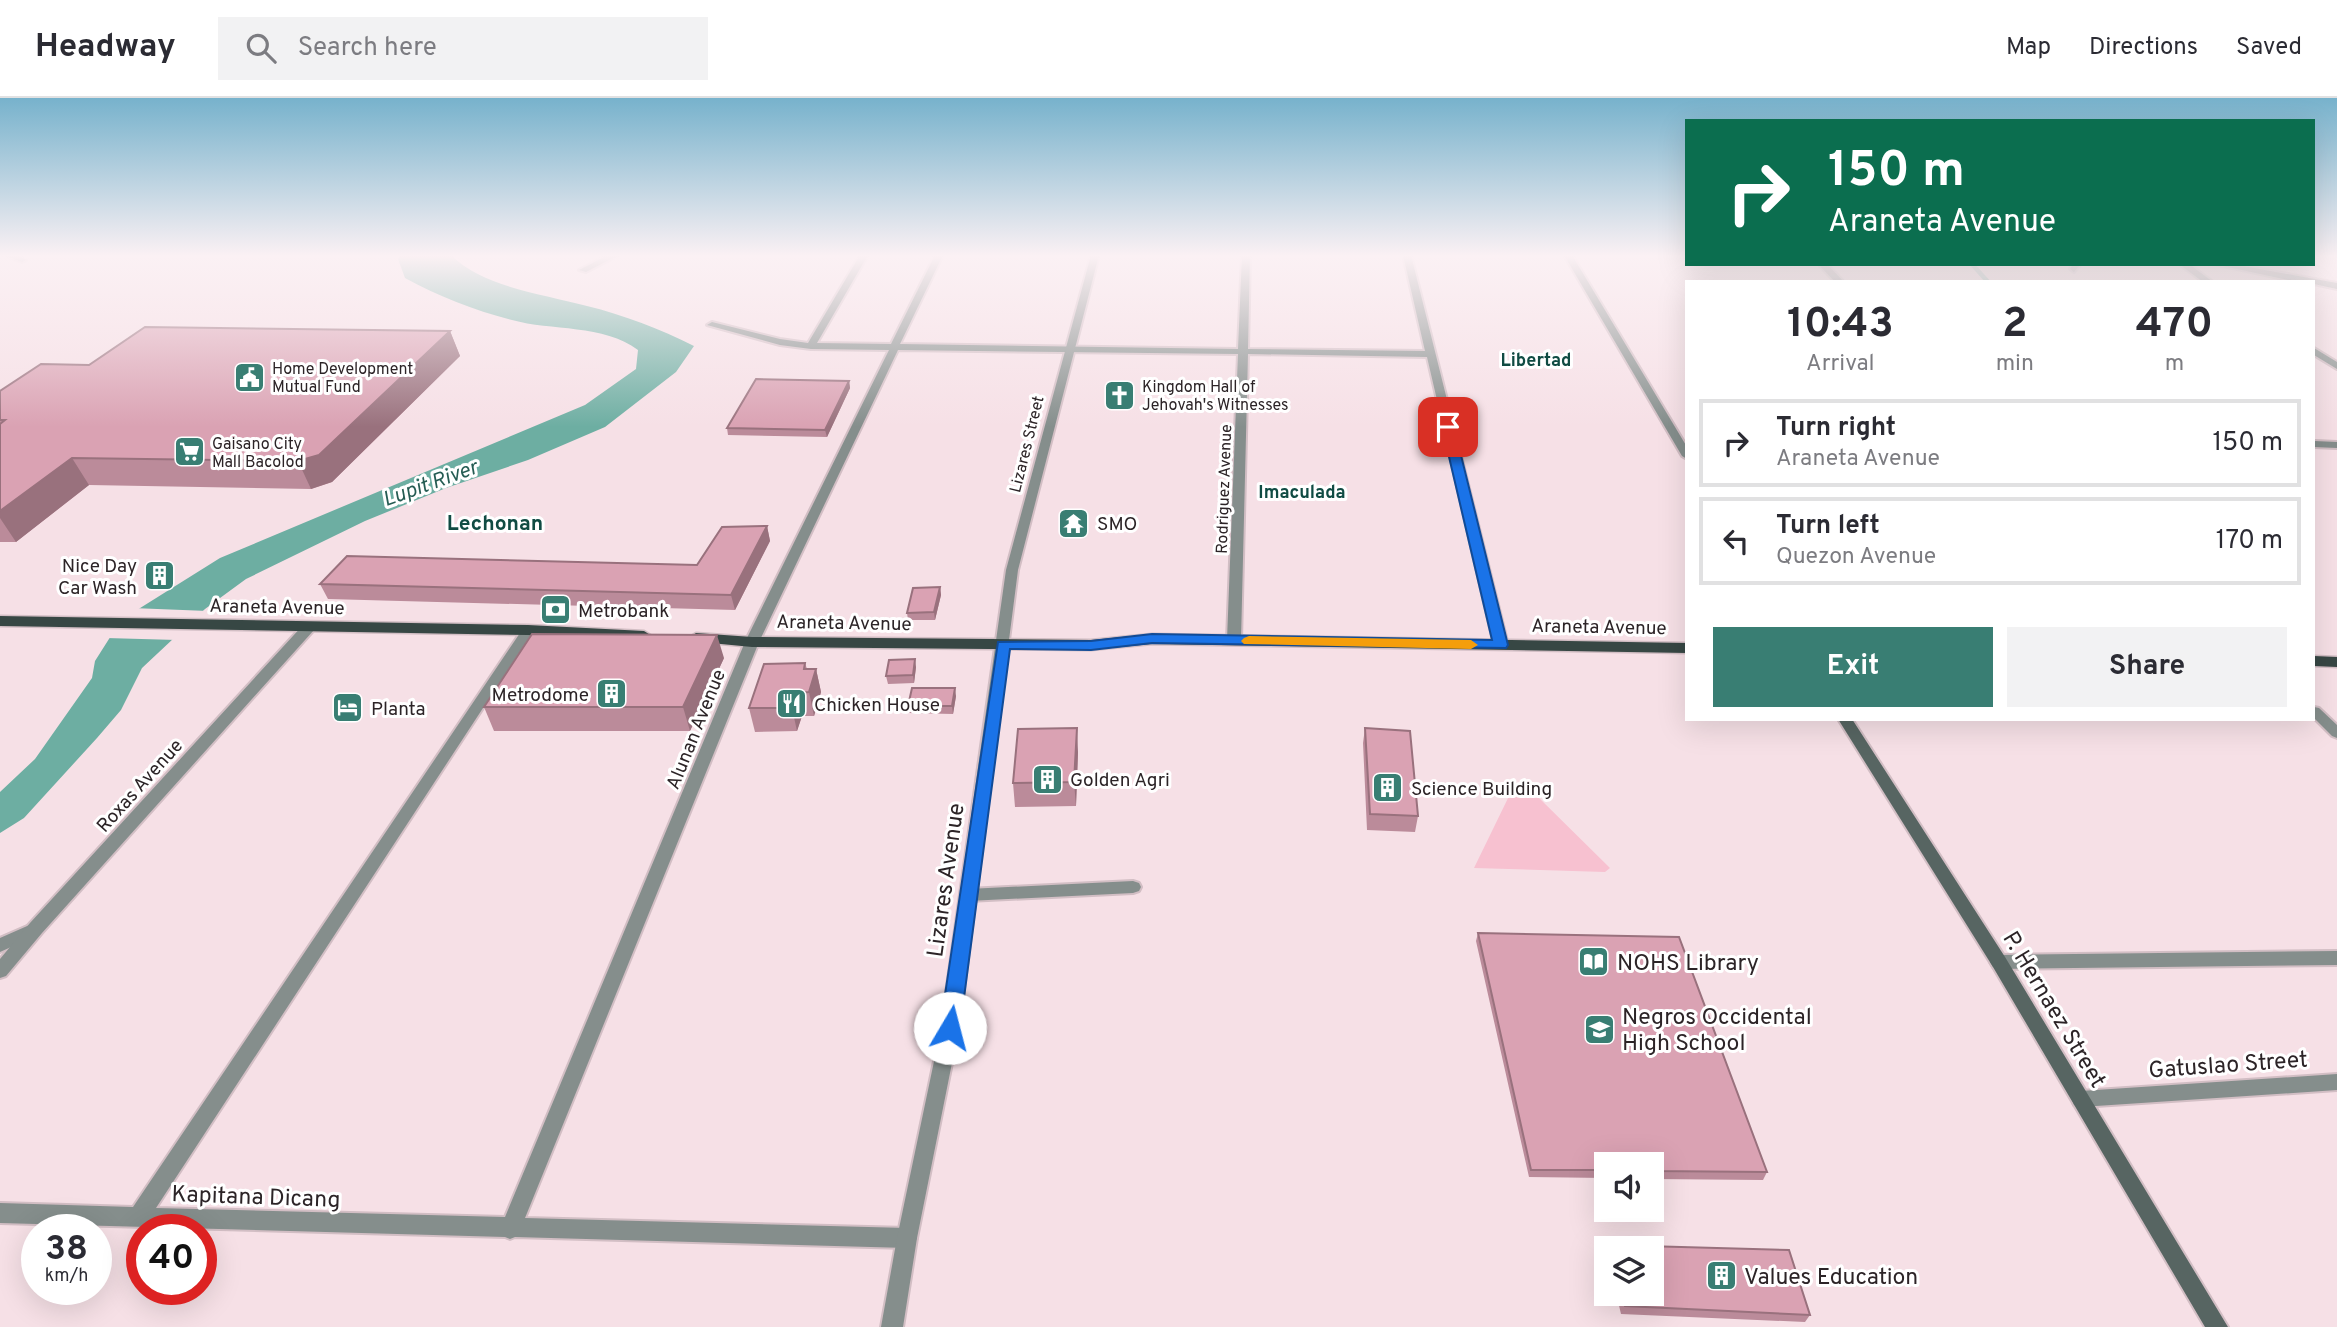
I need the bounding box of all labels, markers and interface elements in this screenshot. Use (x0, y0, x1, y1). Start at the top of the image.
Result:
search box (218, 17, 708, 80)
text: Headway (35, 27, 176, 69)
icon: search (242, 29, 280, 67)
text: Search here (298, 32, 437, 65)
text: Map (2006, 33, 2051, 63)
text: Directions (2089, 33, 2198, 63)
text: Saved (2236, 33, 2302, 63)
text: 150 m (1828, 142, 1965, 204)
icon: right (1713, 147, 1804, 238)
text: Araneta Avenue (1828, 203, 2056, 243)
text: 10:43 (1787, 299, 1894, 352)
text: 2 (2002, 299, 2028, 352)
text: 470 (2136, 299, 2213, 352)
district label: Libertad (1501, 350, 1571, 373)
text: Arrival (1806, 350, 1875, 379)
text: min (1996, 350, 2034, 379)
text: m (2165, 350, 2184, 379)
public building icon: Home Development Mutual Fund (232, 360, 266, 394)
place label: Home Development Mutual Fund (272, 360, 413, 398)
church icon: Kingdom Hall of Jehovah's Witnesses (1102, 378, 1136, 412)
place label: Kingdom Hall of Jehovah's Witnesses (1142, 378, 1289, 416)
street label: Lizares Street (1006, 394, 1050, 495)
pin (1418, 397, 1478, 457)
icon: arrive (1429, 408, 1467, 446)
text: Turn right (1776, 412, 1896, 445)
street label: Rodriguez Avenue (1213, 424, 1237, 554)
icon: right (1717, 424, 1755, 462)
text: 150 m (2212, 427, 2283, 460)
supermarket icon: Gaisano City Mall Bacolod (172, 435, 206, 469)
place label: Gaisano City Mall Bacolod (212, 435, 304, 473)
text: Araneta Avenue (1776, 445, 1940, 474)
water label: Lupit River (379, 454, 484, 514)
district label: Imaculada (1258, 482, 1346, 505)
temple icon: SMO (1057, 506, 1091, 540)
text: Turn left (1776, 510, 1880, 543)
district label: Lechonan (447, 511, 543, 538)
place label: SMO (1097, 513, 1137, 537)
icon: left (1717, 522, 1755, 560)
text: 170 m (2216, 525, 2283, 558)
text: Quezon Avenue (1776, 543, 1936, 572)
place label: Nice Day Car Wash (58, 555, 137, 601)
building icon: Nice Day Car Wash (143, 559, 177, 593)
bank icon: Metrobank (538, 593, 572, 627)
street label: Araneta Avenue (209, 595, 345, 621)
place label: Metrobank (578, 600, 669, 624)
street label: Araneta Avenue (776, 611, 912, 637)
street label: Araneta Avenue (1531, 615, 1667, 641)
button: Exit (1713, 627, 1993, 707)
button: Share (2007, 627, 2287, 707)
street label: Alunan Avenue (662, 666, 732, 793)
building icon: Metrodome (595, 677, 629, 711)
place label: Metrodome (492, 684, 589, 708)
restaurant icon: Chicken House (774, 687, 808, 721)
hotel icon: Planta (331, 691, 365, 725)
place label: Chicken House (814, 694, 940, 718)
place label: Planta (371, 698, 426, 722)
street label: Roxas Avenue (92, 735, 189, 838)
building icon: Golden Agri (1030, 762, 1064, 796)
place label: Golden Agri (1070, 769, 1170, 793)
building icon: Science Building (1371, 771, 1405, 805)
place label: Science Building (1411, 778, 1552, 802)
street label: Lizares Avenue (922, 801, 973, 959)
street label: P. Hernaez Street (1995, 927, 2111, 1094)
library icon: NOHS Library (1577, 945, 1611, 979)
place label: NOHS Library (1617, 950, 1759, 979)
position arrow (913, 991, 987, 1065)
place label: Negros Occidental High School (1622, 1004, 1812, 1059)
school or university icon: Negros Occidental High School (1582, 1012, 1616, 1046)
street label: Gatuslao Street (2148, 1046, 2309, 1087)
map controls (1594, 1152, 1664, 1306)
button: sound (1594, 1152, 1664, 1222)
street label: Kapitana Dicang (171, 1181, 341, 1216)
speed limit sign: 40 (126, 1214, 217, 1305)
text: 38 (45, 1228, 88, 1272)
button: layers (1594, 1236, 1664, 1306)
building icon: Values Education (1704, 1259, 1738, 1293)
place label: Values Education (1744, 1264, 1918, 1293)
text: km/h (45, 1265, 88, 1288)

